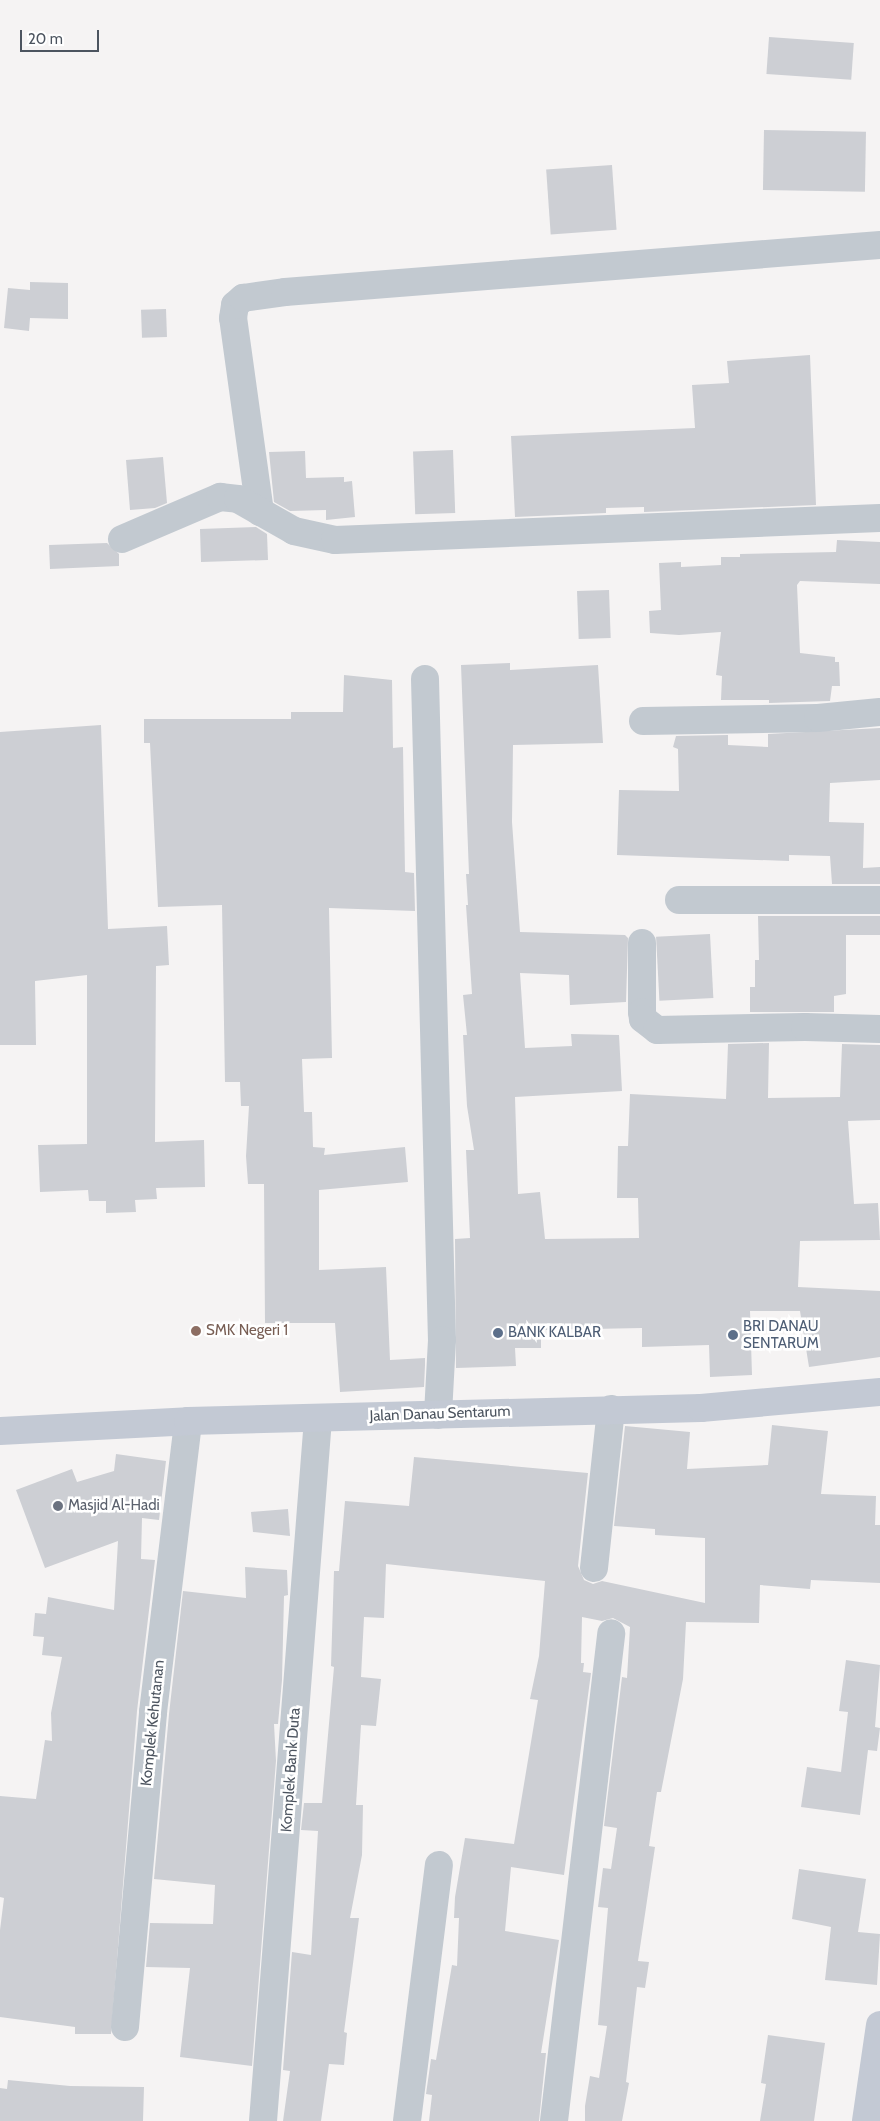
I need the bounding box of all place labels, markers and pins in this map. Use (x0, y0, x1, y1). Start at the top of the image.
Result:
place label: BRI DANAU SENTARUM (743, 1317, 819, 1352)
place label: SMK Negeri 1 (206, 1322, 288, 1340)
place label: BANK KALBAR (508, 1324, 601, 1342)
marker: SMK Negeri 1 (190, 1325, 202, 1337)
marker: BANK KALBAR (492, 1327, 504, 1339)
marker: BRI DANAU SENTARUM (727, 1329, 739, 1341)
place label: Masjid Al-Hadi (68, 1497, 160, 1515)
marker: Masjid Al-Hadi (52, 1500, 64, 1512)

